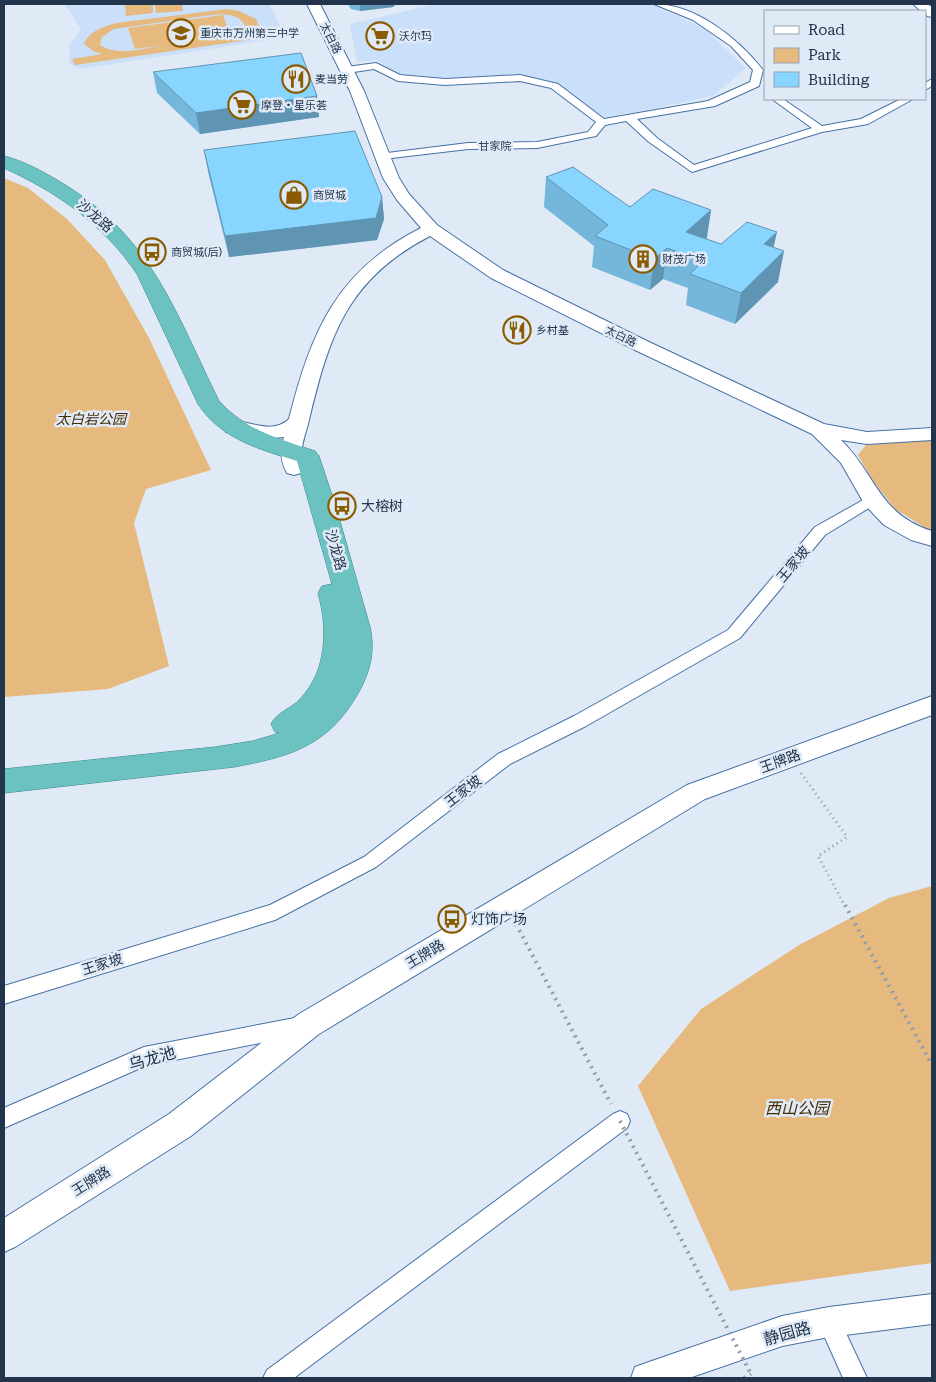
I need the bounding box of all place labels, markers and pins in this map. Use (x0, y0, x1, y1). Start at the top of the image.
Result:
school or university icon: 重庆市万州第三中学 (166, 18, 196, 48)
supermarket icon: 沃尔玛 (365, 21, 395, 51)
place label: 重庆市万州第三中学 (200, 27, 299, 40)
place label: 沃尔玛 (399, 30, 432, 43)
restaurant icon: 麦当劳 (281, 64, 311, 94)
place label: 麦当劳 (315, 73, 348, 86)
supermarket icon: 摩登・星乐荟 (227, 90, 257, 120)
place label: 摩登・星乐荟 (261, 99, 327, 112)
shop icon: 商贸城 (279, 180, 309, 210)
place label: 商贸城 (313, 189, 346, 202)
bus stop icon: 商贸城(后) (137, 237, 167, 267)
building icon: 财茂广场 (628, 244, 658, 274)
place label: 商贸城(后) (171, 246, 223, 259)
place label: 财茂广场 (662, 253, 706, 266)
restaurant icon: 乡村基 (502, 315, 532, 345)
place label: 乡村基 (536, 324, 569, 337)
bus stop icon: 大榕树 (327, 491, 357, 521)
place label: 大榕树 (361, 498, 403, 514)
bus stop icon: 灯饰广场 (437, 904, 467, 934)
place label: 灯饰广场 (471, 911, 527, 927)

